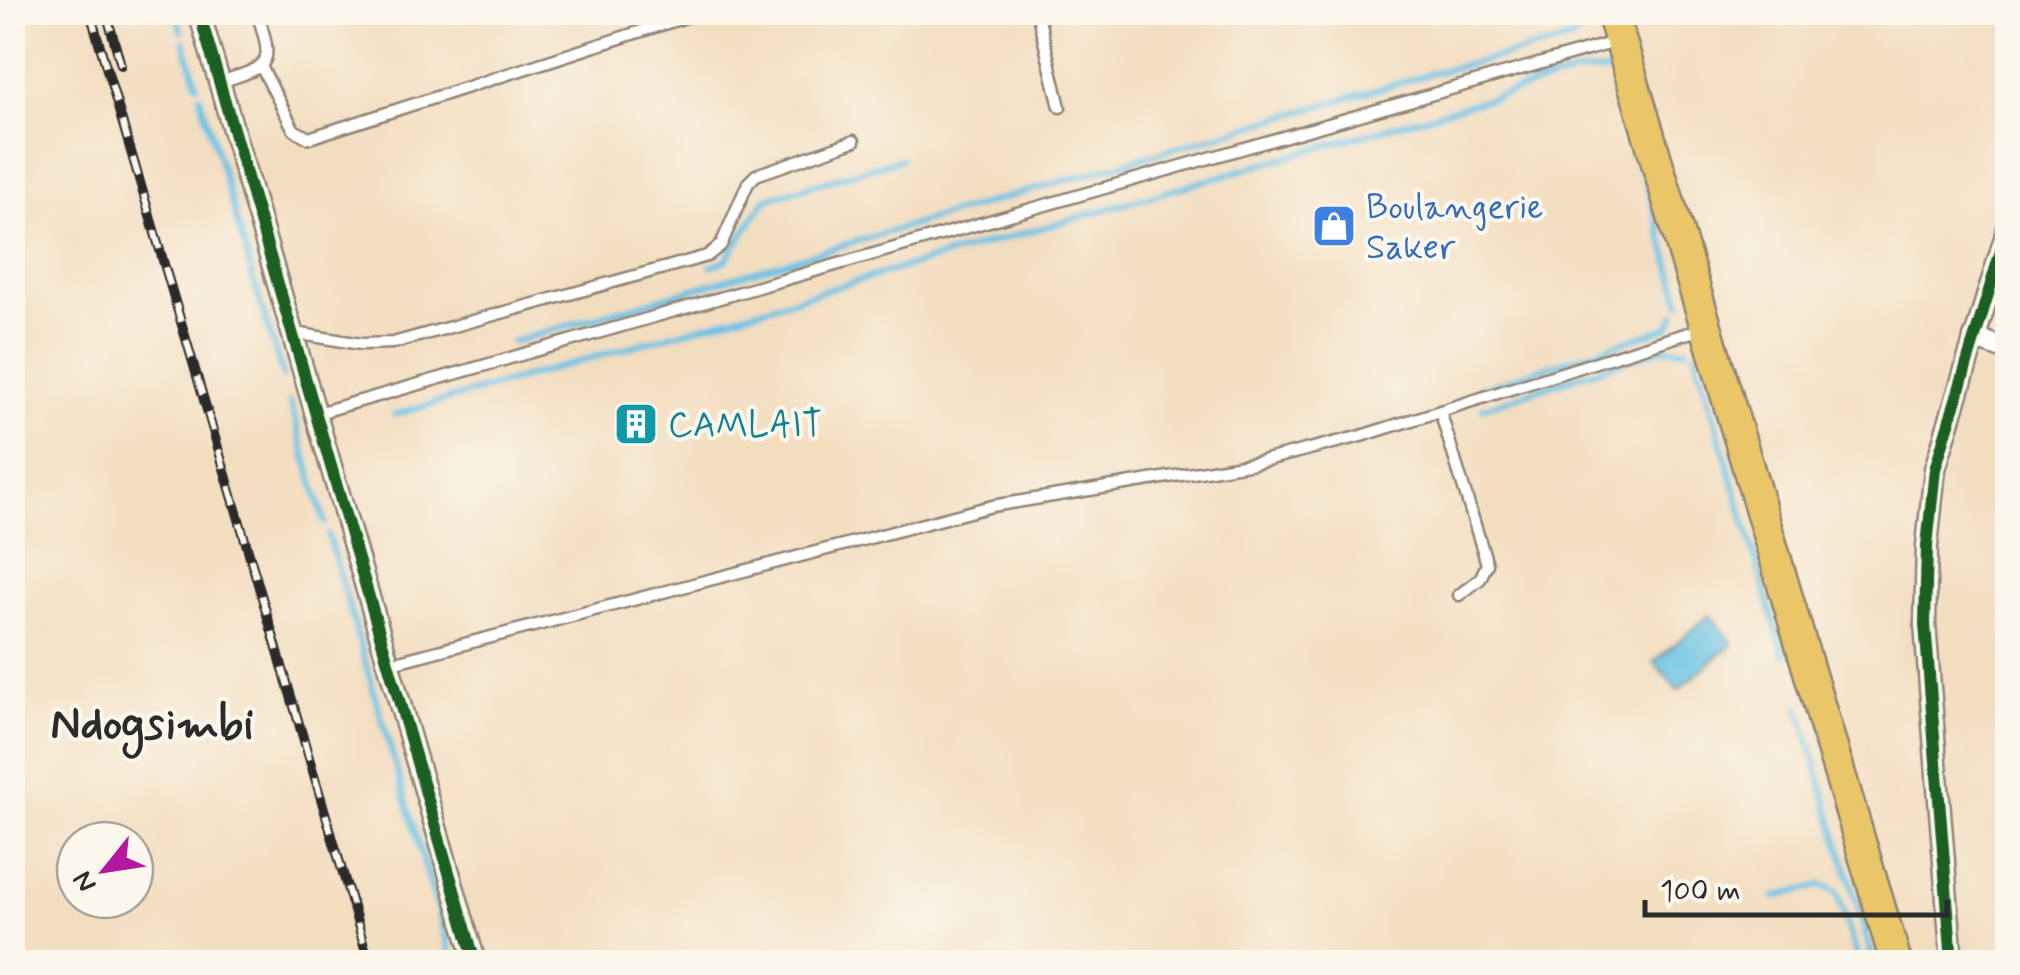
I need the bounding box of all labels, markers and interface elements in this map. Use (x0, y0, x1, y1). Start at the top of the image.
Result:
place label: Boulangerie Saker (1366, 185, 1544, 271)
shop icon: Boulangerie Saker (1311, 203, 1357, 249)
building icon: CAMLAIT (613, 401, 659, 447)
place label: CAMLAIT (668, 403, 822, 449)
district label: Ndogsimbi (51, 696, 254, 759)
north arrow (55, 820, 155, 920)
scale bar (1645, 855, 1948, 917)
text: N (65, 864, 106, 899)
text: 100 m (1660, 872, 1741, 911)

